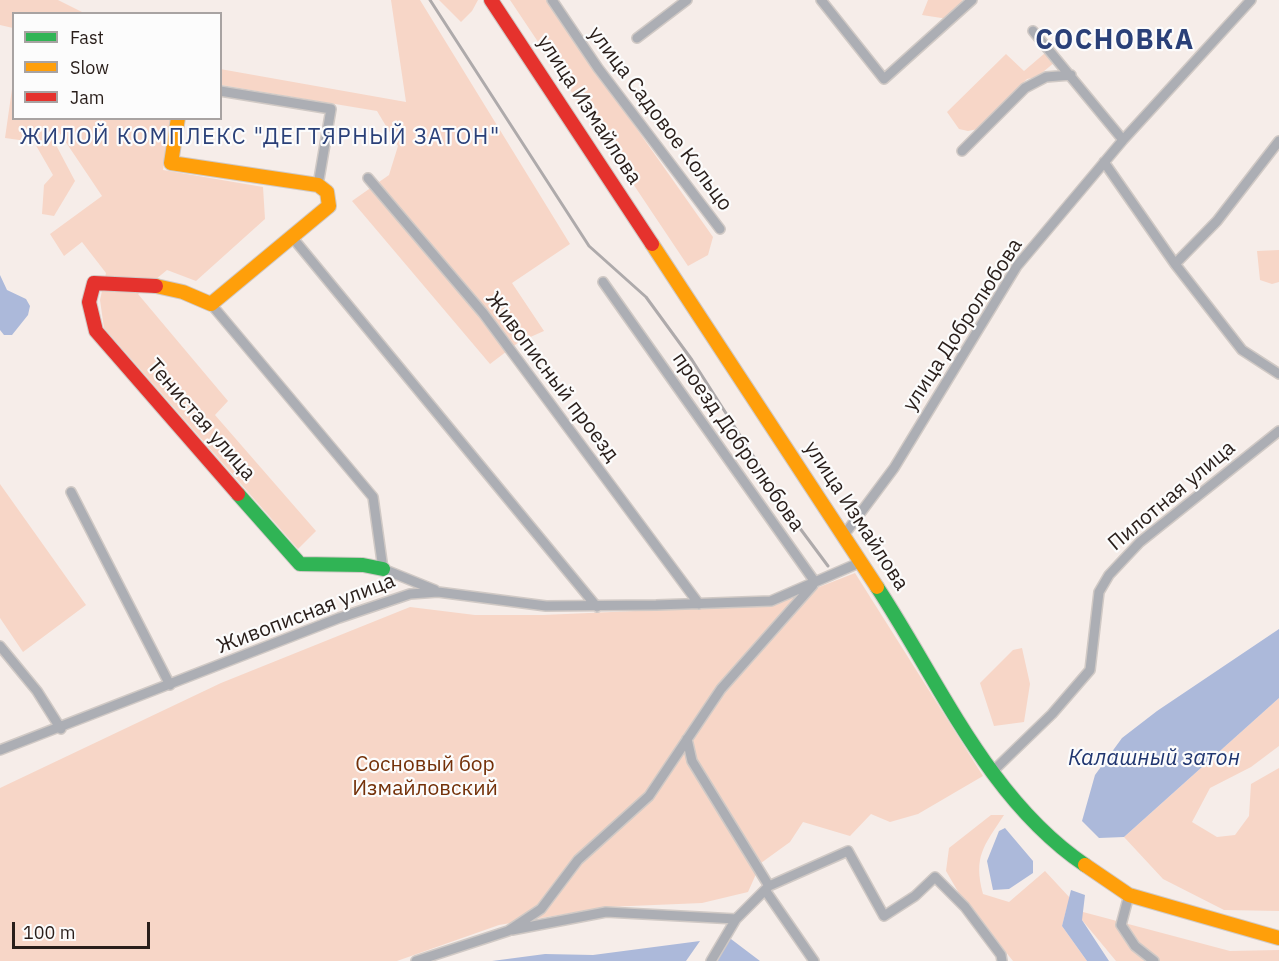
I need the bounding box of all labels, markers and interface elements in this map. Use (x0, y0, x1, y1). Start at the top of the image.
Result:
legend (12, 12, 222, 120)
street label: улица Садовое Кольцо (582, 22, 738, 216)
district label: СОСНОВКА (1035, 25, 1195, 57)
text: Fast (70, 26, 104, 49)
street label: улица Измайлова (531, 31, 647, 189)
text: Slow (70, 56, 109, 79)
text: Jam (70, 86, 105, 109)
district label: ЖИЛОЙ КОМПЛЕКС "ДЕГТЯРНЫЙ ЗАТОН" (19, 125, 501, 151)
street label: улица Добролюбова (898, 234, 1028, 416)
street label: Живописный проезд (480, 287, 624, 467)
street label: проезд Добролюбова (667, 348, 809, 536)
street label: Тенистая улица (141, 354, 261, 486)
street label: Пилотная улица (1103, 436, 1241, 556)
street label: улица Измайлова (798, 437, 914, 595)
street label: Живописная улица (213, 568, 399, 660)
water label: Калашный затон (1068, 746, 1240, 772)
park label: Сосновый бор Измайловский (352, 752, 498, 802)
scale bar (15, 910, 153, 948)
text: 100 m (23, 921, 75, 944)

